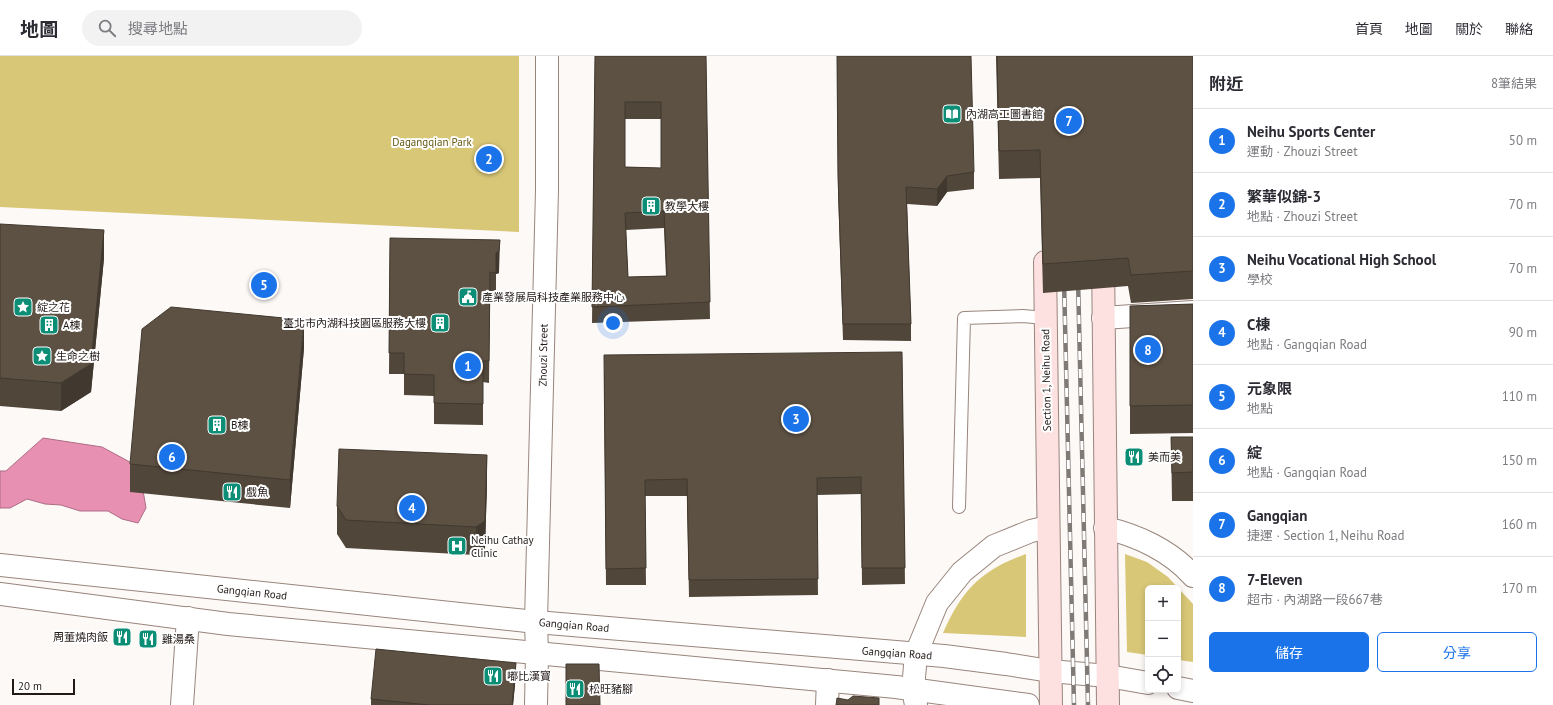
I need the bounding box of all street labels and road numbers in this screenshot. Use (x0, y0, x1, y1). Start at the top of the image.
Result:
street label: Zhouzi Street (535, 323, 551, 386)
street label: Section 1, Neihu Road (1038, 329, 1054, 431)
street label: Gangqian Road (216, 581, 288, 603)
street label: Gangqian Road (538, 615, 610, 635)
street label: Gangqian Road (861, 644, 933, 662)

